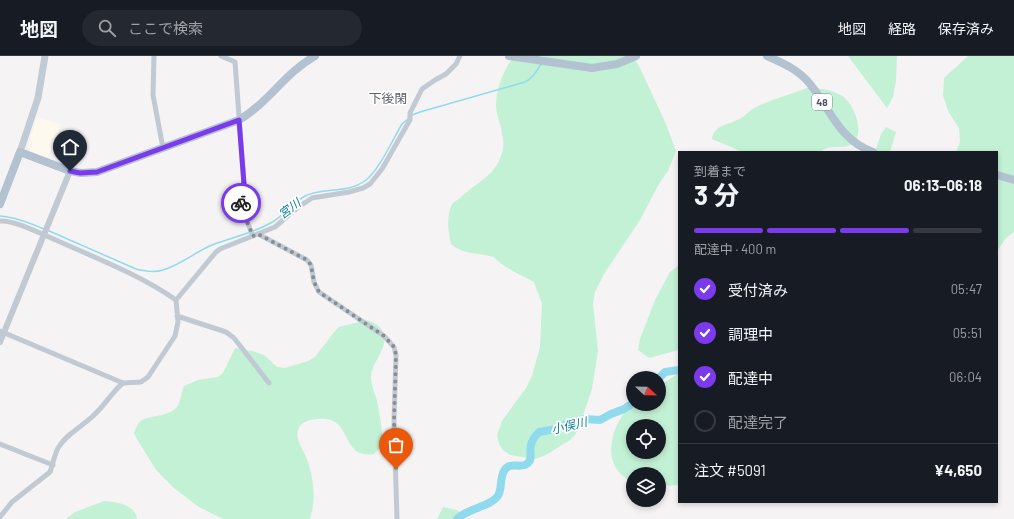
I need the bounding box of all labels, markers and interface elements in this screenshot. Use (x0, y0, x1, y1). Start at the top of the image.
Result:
search box (82, 10, 362, 46)
text: 地図 (20, 17, 58, 40)
icon: search (96, 17, 118, 39)
text: ここで検索 (128, 19, 203, 37)
text: 地図 (838, 20, 866, 37)
text: 経路 (888, 20, 916, 37)
text: 保存済み (938, 20, 994, 37)
district label: 下後閑 (368, 90, 408, 106)
road number: 48 (812, 94, 832, 110)
pin (53, 130, 87, 171)
icon: home (59, 136, 81, 158)
text: 到着まで (694, 163, 746, 179)
text: 06:13–06:18 (904, 176, 982, 194)
text: 3 分 (694, 179, 739, 210)
courier (221, 183, 261, 223)
icon: bike (230, 192, 252, 214)
water label: 宮川 (275, 194, 304, 221)
text: 配達中 · 400 m (694, 241, 776, 257)
icon: check (694, 278, 716, 300)
text: 受付済み (728, 281, 788, 299)
text: 05:47 (951, 281, 982, 297)
icon: check (694, 322, 716, 344)
text: 調理中 (728, 325, 773, 343)
text: 05:51 (953, 325, 982, 341)
icon: check (694, 366, 716, 388)
text: 配達中 (728, 369, 773, 387)
text: 06:04 (949, 369, 982, 385)
north arrow (626, 371, 666, 411)
map controls (626, 371, 666, 507)
text: 配達完了 (728, 413, 788, 431)
water label: 小俣川 (550, 414, 590, 436)
button: locate (626, 419, 666, 459)
pin (379, 428, 413, 469)
icon: bag (385, 434, 407, 456)
text: 注文 #5091 (694, 461, 766, 479)
text: ¥4,650 (934, 461, 982, 479)
button: layers (626, 467, 666, 507)

